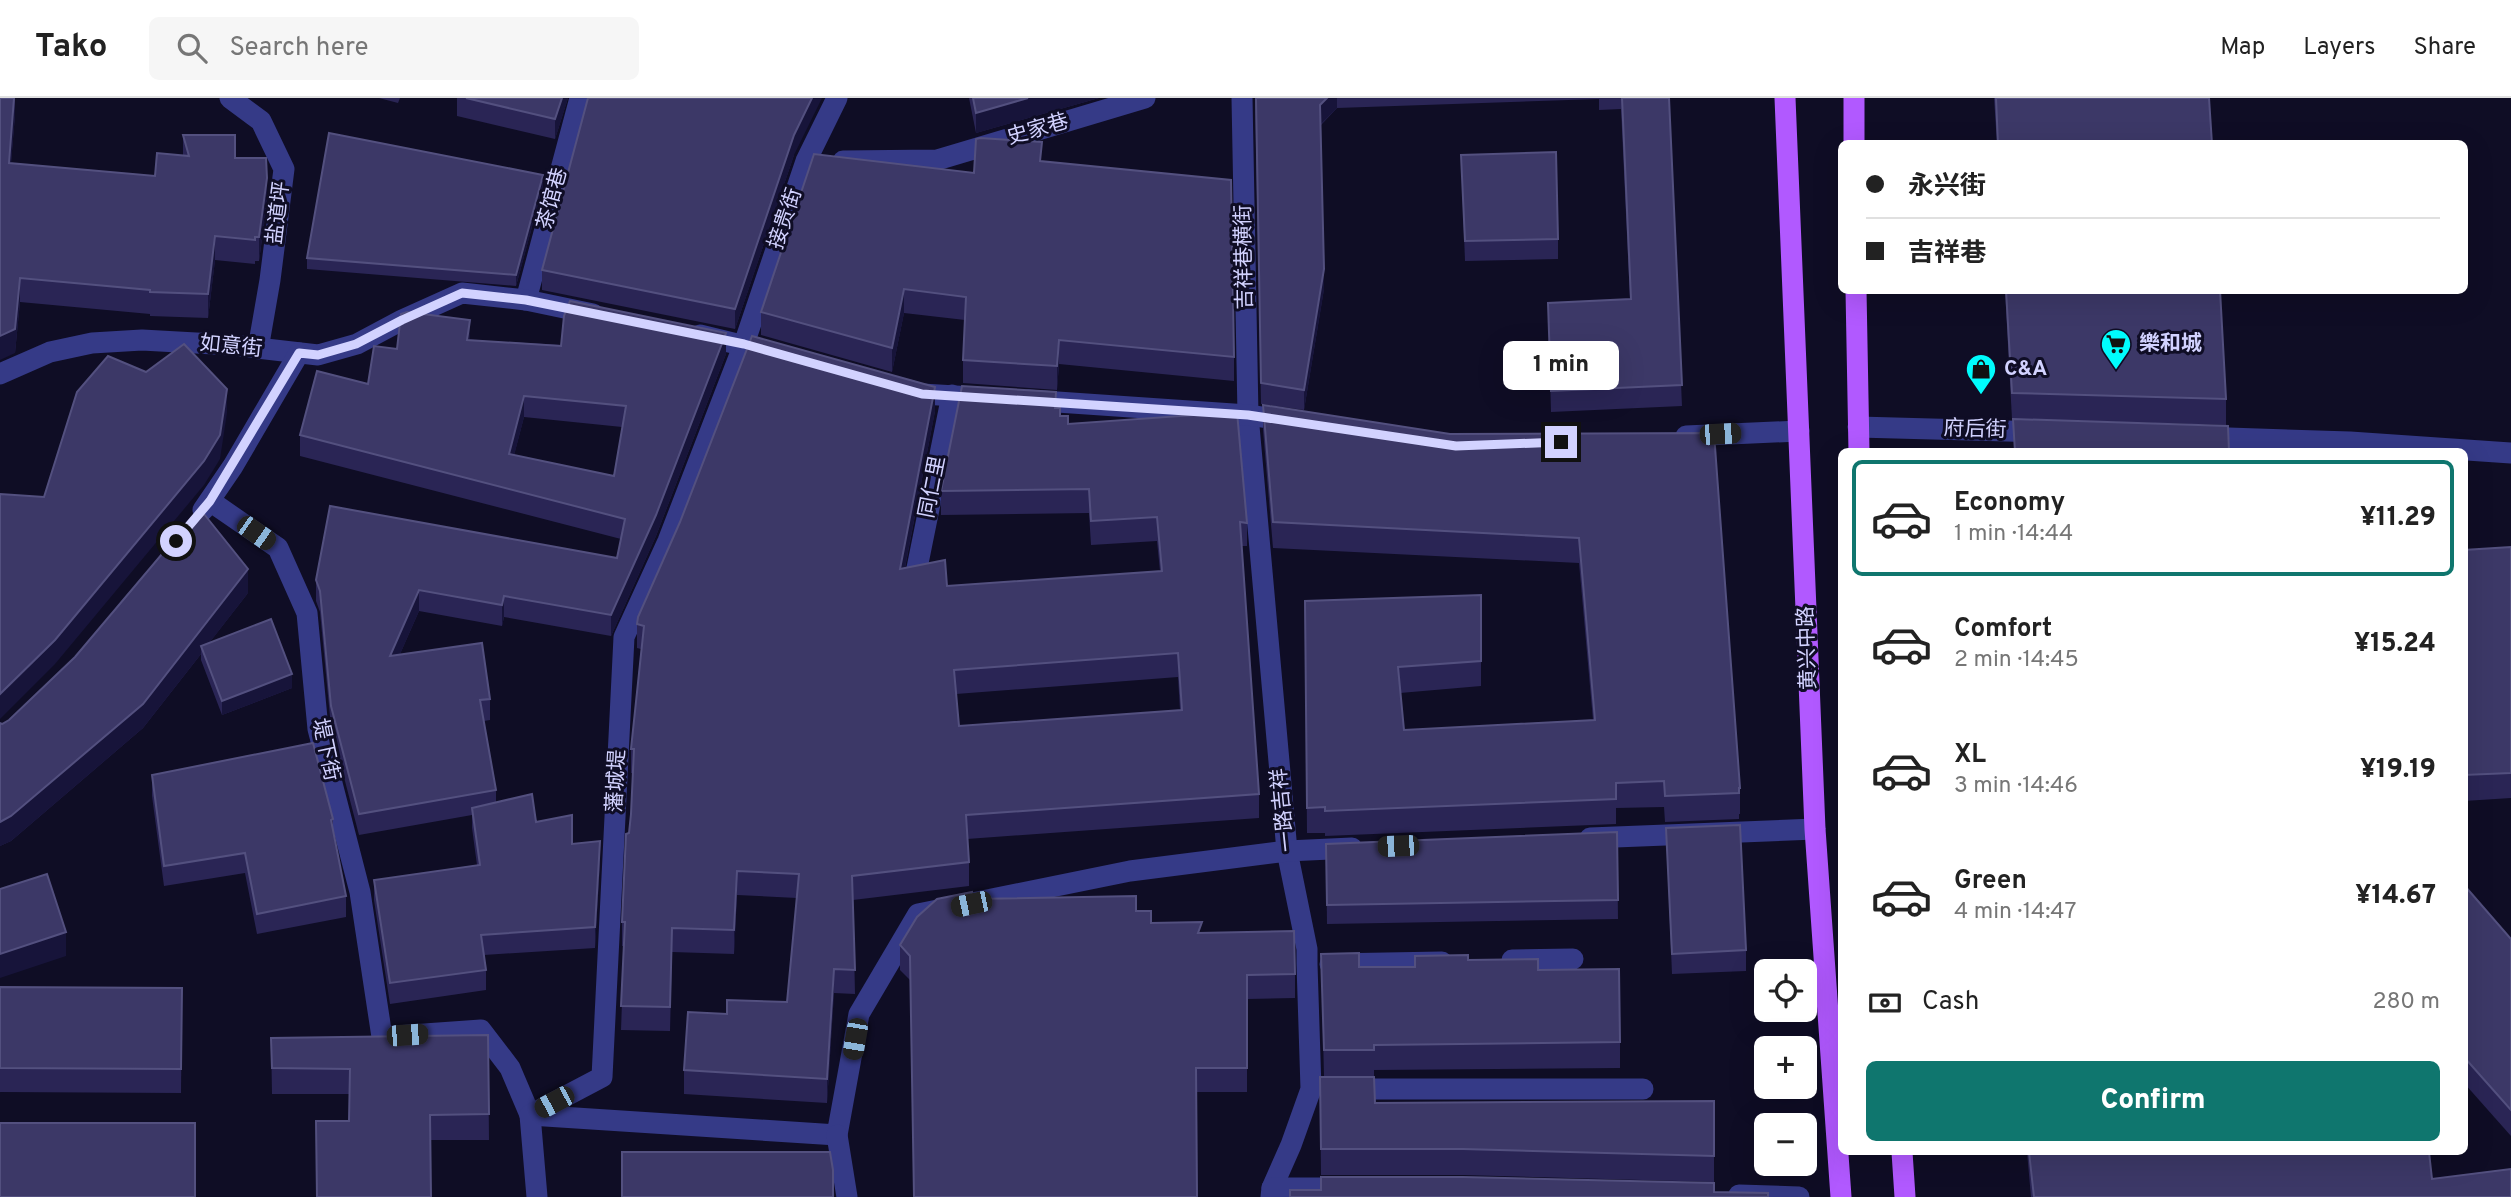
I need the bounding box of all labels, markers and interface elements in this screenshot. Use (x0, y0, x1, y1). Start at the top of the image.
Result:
search box (149, 17, 639, 80)
text: Tako (35, 27, 107, 69)
icon: search (173, 29, 211, 67)
text: Search here (229, 32, 368, 65)
text: Map (2220, 33, 2265, 63)
text: Layers (2303, 33, 2375, 63)
text: Share (2413, 33, 2476, 63)
street label: 史家巷 (1004, 108, 1072, 152)
street label: 茶馆巷 (532, 165, 574, 233)
text: 永兴街 (1908, 171, 1986, 204)
street label: 盐道坪 (262, 180, 296, 246)
street label: 接贵街 (763, 185, 809, 253)
street label: 吉祥巷横街 (1231, 204, 1259, 310)
text: 吉祥巷 (1908, 238, 1986, 271)
supermarket icon: 樂和城 (2099, 327, 2133, 371)
street label: 如意街 (198, 330, 264, 364)
place label: 樂和城 (2139, 331, 2202, 358)
callout: 1 min (1503, 341, 1619, 390)
text: 1 min (1533, 351, 1589, 380)
shop icon: C&A (1964, 352, 1998, 396)
place label: C&A (2004, 356, 2047, 383)
street label: 府后街 (1943, 415, 2007, 445)
car (1699, 422, 1742, 446)
route end (1545, 426, 1577, 458)
street label: 同仁里 (914, 454, 952, 520)
icon: car (1870, 487, 1933, 550)
text: Economy (1954, 487, 2065, 520)
text: ¥11.29 (2360, 502, 2436, 535)
car (233, 512, 280, 554)
text: 1 min · 14:44 (1954, 520, 2073, 549)
route start (160, 525, 192, 557)
street label: 黄兴中路 (1793, 606, 1823, 690)
icon: car (1870, 613, 1933, 676)
text: Comfort (1954, 613, 2052, 646)
text: ¥15.24 (2354, 628, 2436, 661)
text: 2 min · 14:45 (1954, 646, 2079, 675)
street label: 堤下街 (305, 716, 345, 784)
icon: car (1870, 739, 1933, 802)
text: XL (1954, 739, 1986, 772)
street label: 藩城堤 (602, 749, 632, 813)
text: ¥19.19 (2360, 754, 2436, 787)
street label: 一路吉祥 (1266, 767, 1302, 853)
text: 3 min · 14:46 (1954, 772, 2078, 801)
car (1377, 835, 1420, 857)
icon: car (1870, 865, 1933, 928)
text: Green (1954, 865, 2027, 898)
text: ¥14.67 (2355, 880, 2436, 913)
car (949, 889, 994, 919)
text: 4 min · 14:47 (1954, 898, 2076, 927)
map controls (1754, 959, 1817, 1176)
button: locate (1754, 959, 1817, 1022)
icon: cash (1866, 984, 1904, 1022)
text: Cash (1922, 986, 1979, 1019)
text: 280 m (2372, 988, 2440, 1017)
car (842, 1016, 869, 1062)
car (386, 1023, 429, 1047)
button: + (1754, 1036, 1817, 1099)
button: Confirm (1866, 1061, 2440, 1141)
car (531, 1083, 578, 1121)
button: − (1754, 1113, 1817, 1176)

